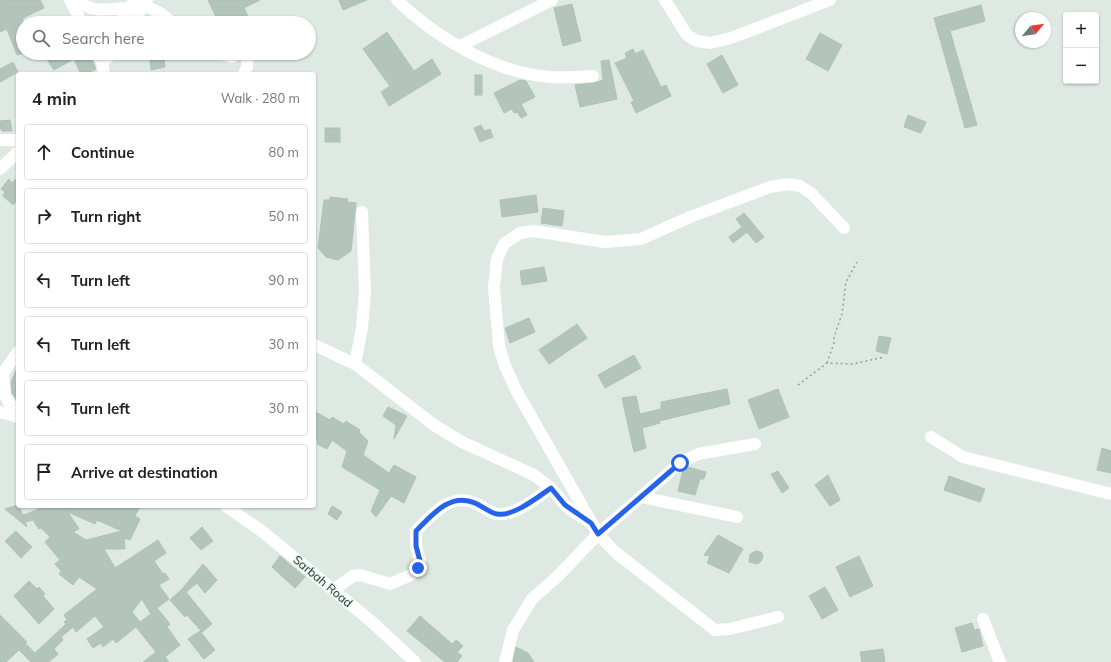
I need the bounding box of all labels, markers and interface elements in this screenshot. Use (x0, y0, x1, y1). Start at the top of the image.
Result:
north arrow (1015, 12, 1051, 48)
map controls (1063, 12, 1099, 84)
button: + (1063, 12, 1099, 48)
search box (16, 16, 316, 60)
icon: search (30, 27, 52, 49)
text: Search here (62, 29, 144, 48)
button: − (1063, 48, 1099, 84)
text: 4 min (32, 88, 77, 109)
text: Walk · 280 m (221, 90, 300, 106)
icon: ahead (33, 141, 55, 163)
text: Continue (71, 143, 134, 162)
text: 80 m (269, 144, 299, 160)
icon: right (33, 205, 55, 227)
text: Turn right (71, 207, 141, 226)
text: 50 m (269, 208, 299, 224)
icon: left (33, 269, 55, 291)
text: Turn left (71, 271, 130, 290)
text: 90 m (269, 272, 299, 288)
icon: left (33, 333, 55, 355)
text: Turn left (71, 335, 130, 354)
text: 30 m (269, 336, 299, 352)
icon: left (33, 397, 55, 419)
text: Turn left (71, 399, 130, 418)
text: 30 m (269, 400, 299, 416)
route start (671, 454, 689, 472)
icon: arrive (33, 461, 55, 483)
text: Arrive at destination (71, 463, 218, 482)
street label: Sarbah Road (290, 552, 356, 610)
route end (409, 559, 427, 577)

